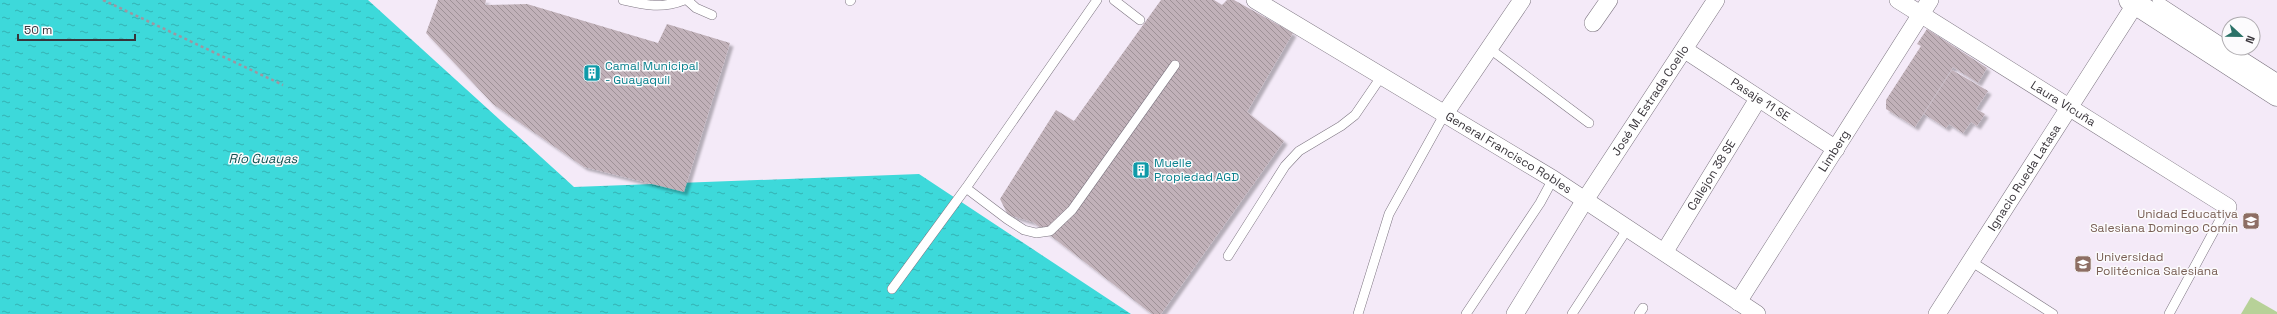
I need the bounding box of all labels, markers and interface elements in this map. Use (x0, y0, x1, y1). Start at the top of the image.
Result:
scale bar (18, 16, 135, 42)
north arrow (2221, 16, 2261, 56)
text: 50 m (24, 22, 52, 38)
text: N (2242, 34, 2258, 46)
street label: José M. Estrada Coello (1608, 42, 1693, 159)
place label: Camal Municipal - Guayaquil (605, 58, 699, 88)
building icon: Camal Municipal - Guayaquil (582, 63, 602, 83)
street label: Pasaje 11 SE (1728, 74, 1793, 125)
street label: Laura Vicuña (2028, 77, 2099, 130)
street label: General Francisco Robles (1442, 108, 1575, 197)
street label: Ignacio Rueda Latasa (1984, 121, 2065, 234)
street label: Limberg (1815, 127, 1853, 175)
street label: Callejon 38 SE (1684, 136, 1739, 214)
water label: Río Guayas (229, 150, 299, 167)
place label: Muelle Propiedad AGD (1154, 155, 1239, 185)
building icon: Muelle Propiedad AGD (1131, 160, 1151, 180)
place label: Unidad Educativa Salesiana Domingo Comín (2090, 206, 2238, 236)
school or university icon: Unidad Educativa Salesiana Domingo Comín (2241, 211, 2261, 231)
place label: Universidad Politécnica Salesiana (2096, 249, 2218, 279)
school or university icon: Universidad Politécnica Salesiana (2073, 254, 2093, 274)

